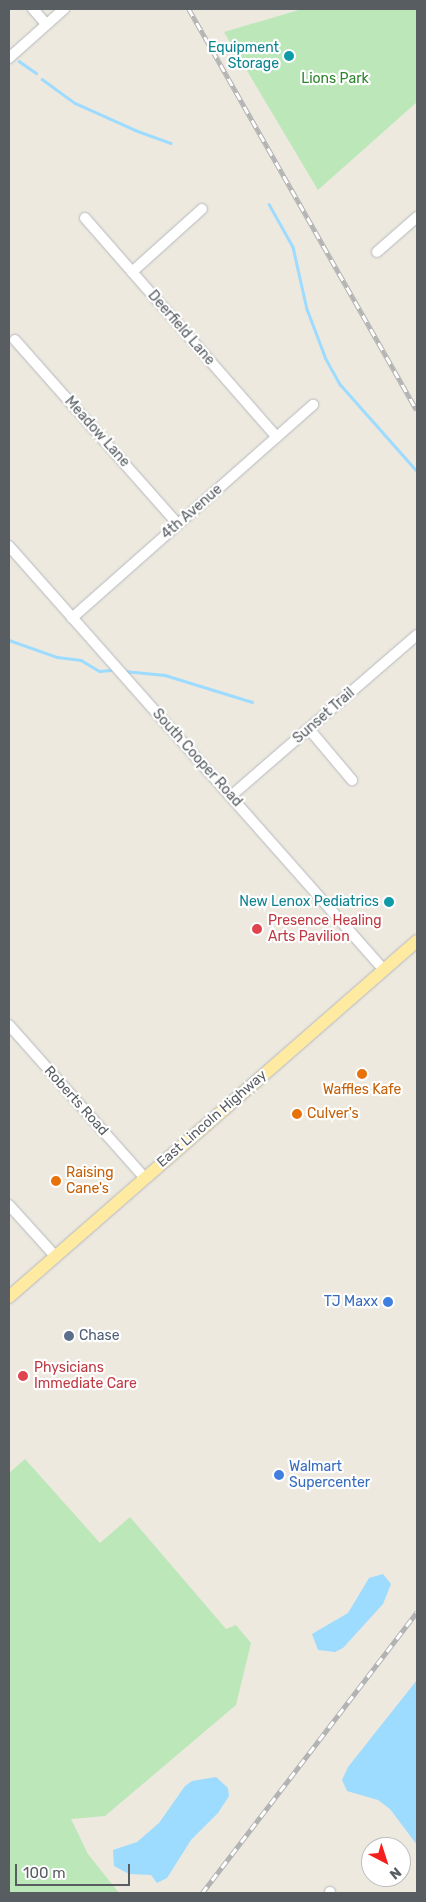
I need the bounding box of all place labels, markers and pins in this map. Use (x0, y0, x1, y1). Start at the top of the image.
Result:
place label: Equipment Storage (208, 40, 279, 72)
marker: Equipment Storage (283, 50, 295, 62)
place label: New Lenox Pediatrics (239, 894, 379, 910)
marker: New Lenox Pediatrics (383, 896, 395, 908)
place label: Presence Healing Arts Pavilion (268, 913, 382, 946)
marker: Presence Healing Arts Pavilion (250, 922, 264, 936)
marker: Waffles Kafe (356, 1068, 368, 1080)
place label: Waffles Kafe (323, 1082, 401, 1098)
place label: Culver's (307, 1106, 359, 1122)
marker: Culver's (291, 1108, 303, 1120)
place label: Raising Cane's (66, 1165, 114, 1198)
marker: Raising Cane's (50, 1175, 62, 1187)
place label: TJ Maxx (324, 1294, 378, 1310)
marker: TJ Maxx (382, 1296, 394, 1308)
place label: Chase (79, 1328, 120, 1344)
marker: Chase (63, 1330, 75, 1342)
place label: Physicians Immediate Care (34, 1360, 137, 1392)
marker: Physicians Immediate Care (16, 1369, 30, 1383)
place label: Walmart Supercenter (289, 1459, 370, 1491)
marker: Walmart Supercenter (273, 1469, 285, 1481)

